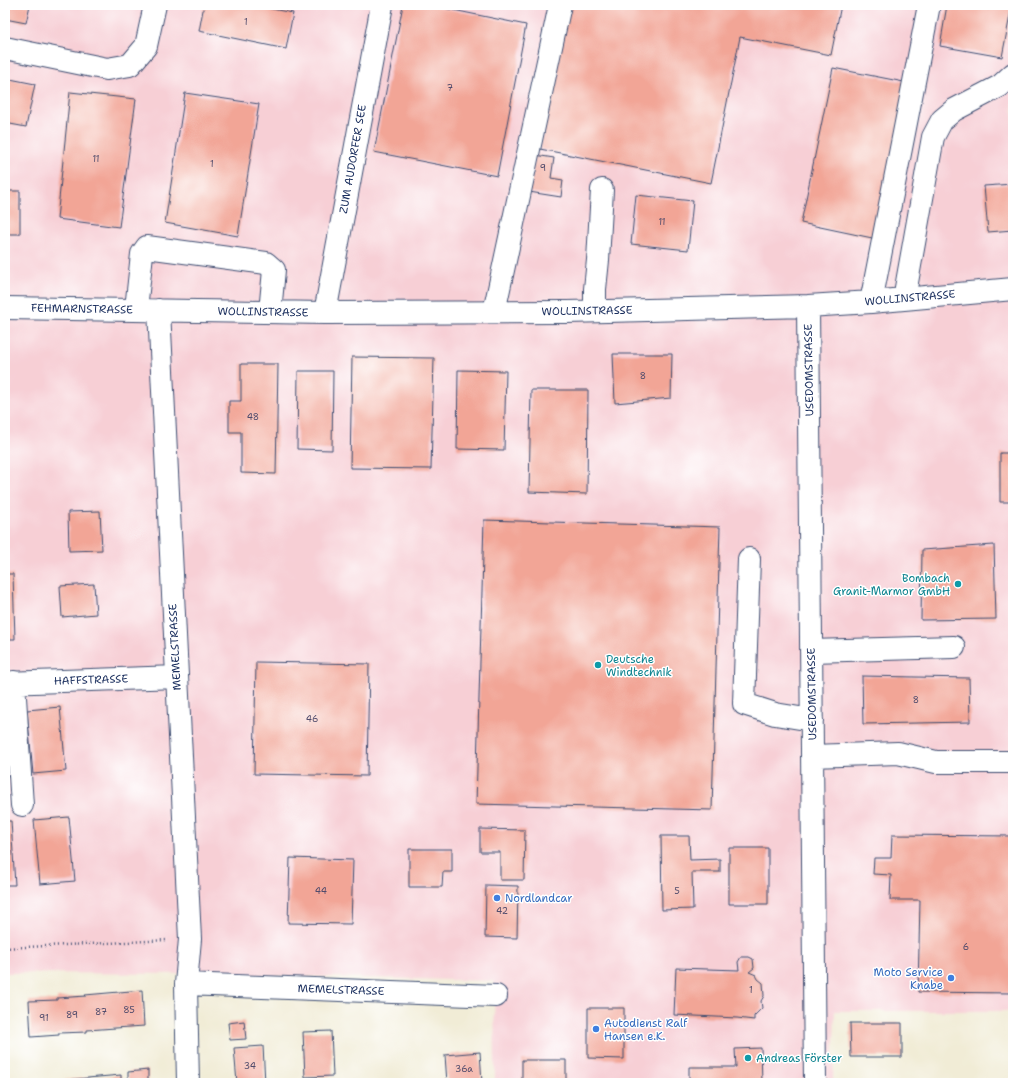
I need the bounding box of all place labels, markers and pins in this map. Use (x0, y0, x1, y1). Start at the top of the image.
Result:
place label: Bombach Granit-Marmor GmbH (833, 571, 950, 599)
marker: Bombach Granit-Marmor GmbH (953, 579, 963, 589)
place label: Deutsche Windtechnik (606, 652, 672, 680)
marker: Deutsche Windtechnik (593, 660, 603, 670)
place label: Nordlandcar (505, 891, 572, 906)
marker: Nordlandcar (492, 893, 502, 903)
place label: Moto Service Knabe (874, 965, 943, 993)
marker: Moto Service Knabe (946, 973, 956, 983)
place label: Autodienst Ralf Hansen e.K. (604, 1016, 688, 1044)
marker: Autodienst Ralf Hansen e.K. (591, 1024, 601, 1034)
place label: Andreas Förster (756, 1051, 842, 1066)
marker: Andreas Förster (743, 1053, 753, 1063)

